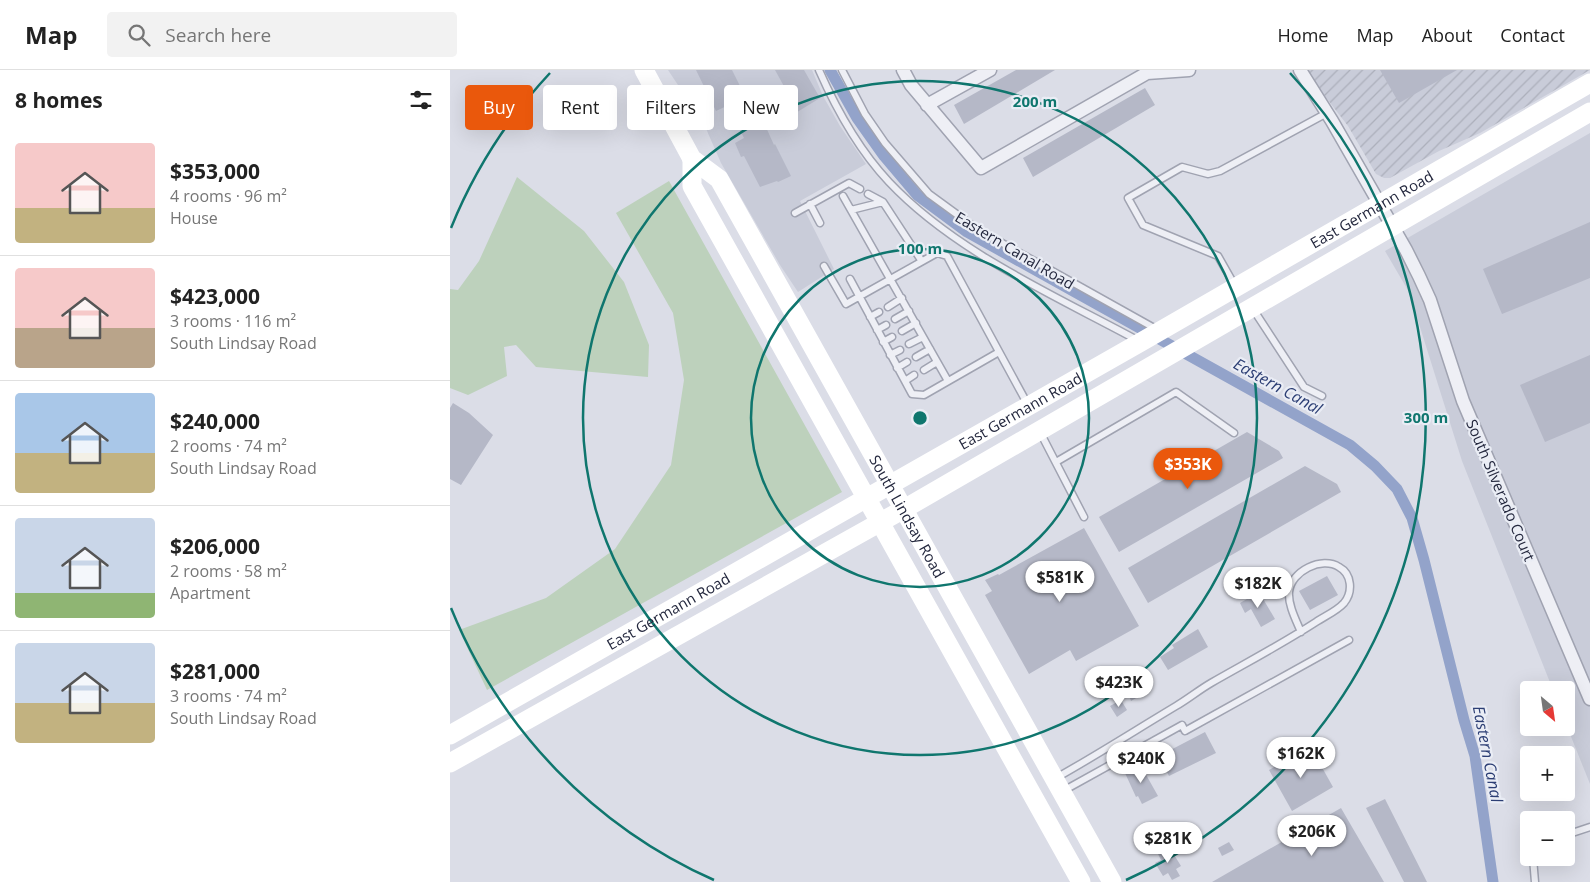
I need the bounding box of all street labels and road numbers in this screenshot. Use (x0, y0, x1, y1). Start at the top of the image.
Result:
street label: East Germann Road (1306, 166, 1437, 252)
street label: Eastern Canal Road (952, 207, 1078, 293)
street label: East Germann Road (955, 368, 1086, 454)
street label: South Silverado Court (1462, 416, 1540, 564)
street label: South Lindsay Road (865, 451, 950, 581)
street label: East Germann Road (603, 568, 734, 654)

